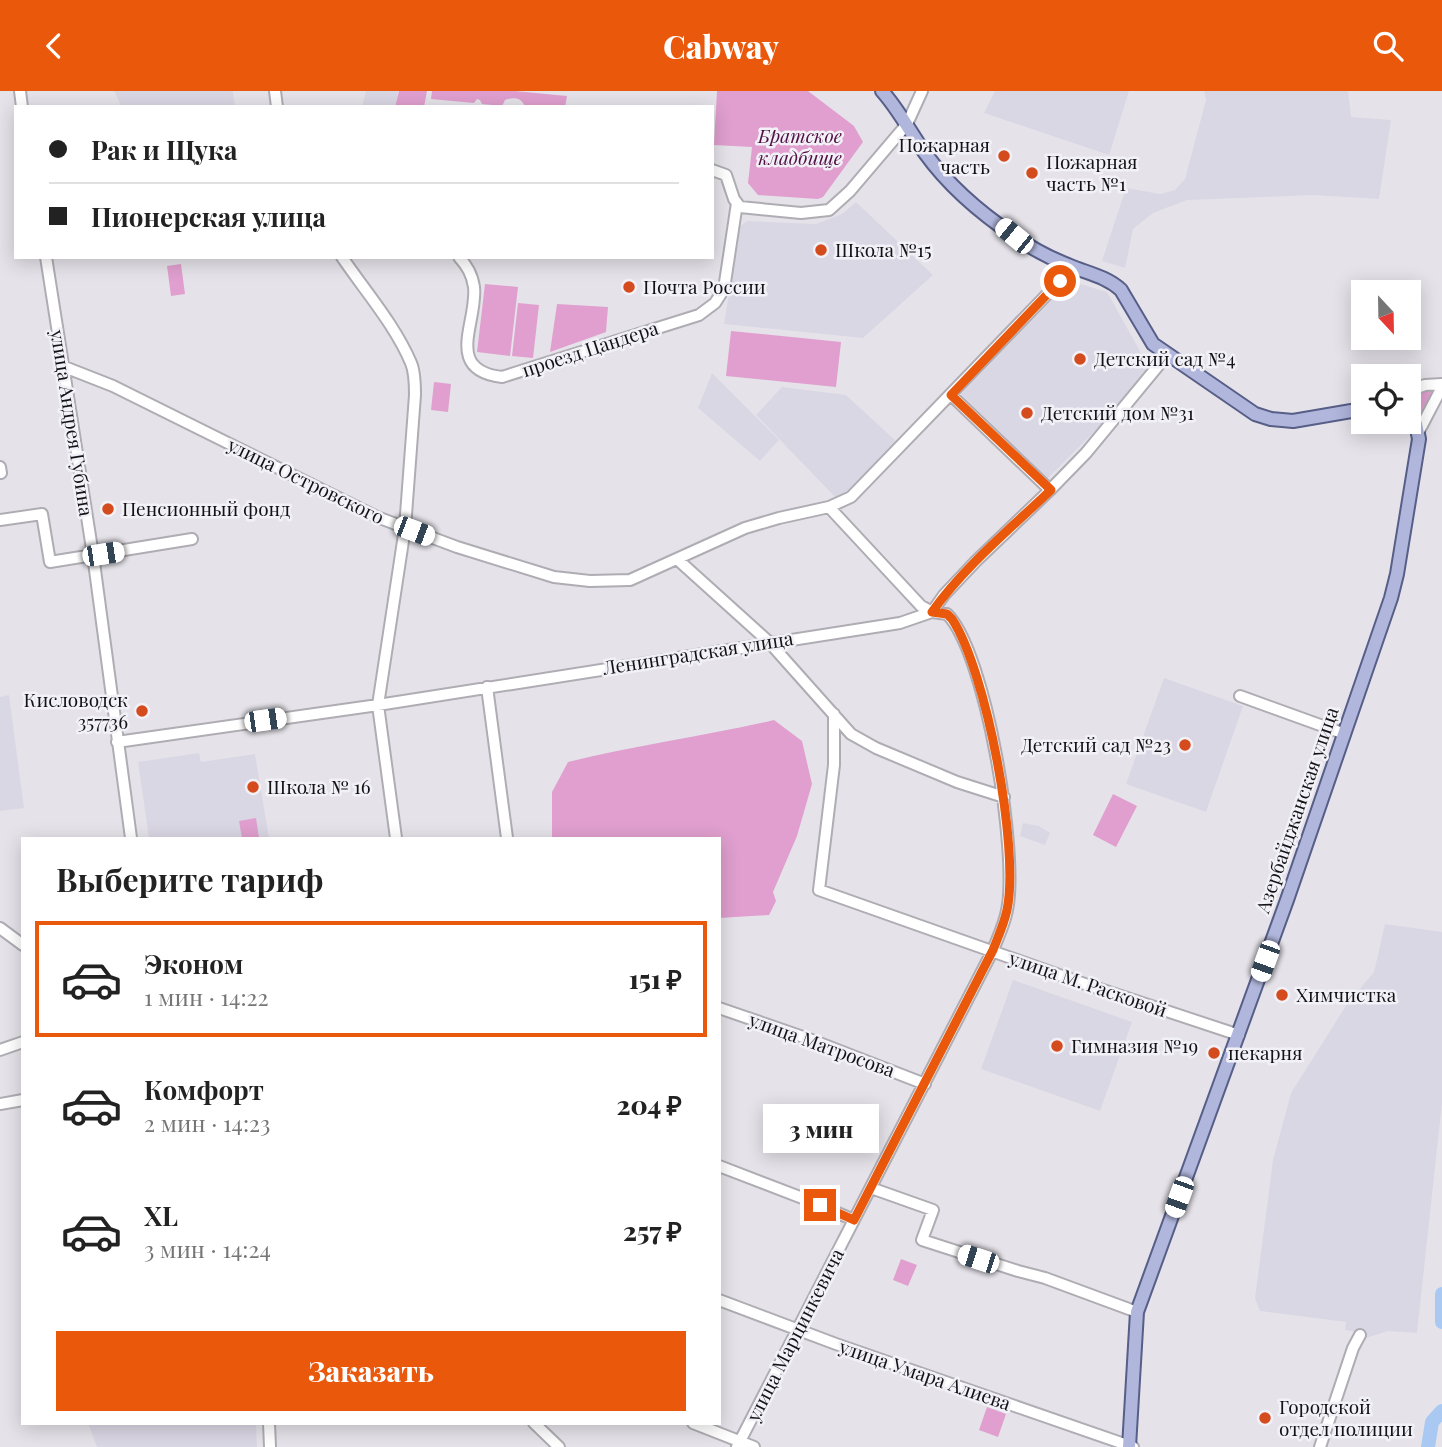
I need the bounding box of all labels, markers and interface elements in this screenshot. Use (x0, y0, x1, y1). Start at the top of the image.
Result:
text: Cabway (663, 24, 779, 67)
icon: back (35, 27, 73, 65)
icon: search (1369, 27, 1407, 65)
park label: Братское кладбище (757, 122, 842, 170)
place label: Пожарная часть (898, 131, 990, 179)
text: Рак и Щука (91, 132, 237, 167)
marker: Пожарная часть (996, 148, 1012, 164)
place label: Пожарная часть №1 (1046, 148, 1138, 196)
marker: Пожарная часть №1 (1024, 165, 1040, 181)
text: Пионерская улица (91, 199, 326, 234)
car (992, 215, 1037, 257)
place label: Школа №15 (835, 236, 932, 262)
marker: Школа №15 (813, 242, 829, 258)
route start (1044, 265, 1076, 297)
place label: Почта России (643, 273, 766, 299)
marker: Почта России (621, 279, 637, 295)
north arrow (1351, 280, 1421, 350)
map controls (1351, 280, 1421, 434)
street label: проезд Цандера (518, 314, 662, 382)
street label: улица Андрея Губина (45, 327, 101, 518)
place label: Детский сад №4 (1094, 345, 1236, 371)
marker: Детский сад №4 (1072, 351, 1088, 367)
button: locate (1351, 364, 1421, 434)
place label: Детский дом №31 (1041, 399, 1194, 425)
marker: Детский дом №31 (1019, 405, 1035, 421)
street label: улица Островского (223, 430, 389, 529)
place label: Пенсионный фонд (122, 495, 290, 521)
marker: Пенсионный фонд (100, 501, 116, 517)
car (391, 514, 438, 548)
car (81, 540, 126, 568)
street label: Ленинградская улица (600, 624, 795, 680)
place label: Кисловодск 357736 (24, 686, 128, 734)
marker: Кисловодск 357736 (134, 703, 150, 719)
street label: Азербайджанская улица (1248, 703, 1344, 917)
car (243, 707, 288, 733)
place label: Детский сад №23 (1021, 731, 1171, 757)
marker: Детский сад №23 (1177, 737, 1193, 753)
place label: Школа № 16 (267, 773, 371, 799)
marker: Школа № 16 (245, 779, 261, 795)
text: Выберите тариф (56, 857, 323, 900)
car (1248, 938, 1283, 984)
street label: улица М. Расковой (1005, 944, 1171, 1022)
text: Эконом (144, 946, 243, 981)
icon: car (60, 948, 123, 1011)
text: 151 ₽ (629, 961, 682, 996)
text: 1 мин · 14:22 (144, 981, 269, 1012)
place label: Химчистка (1296, 981, 1397, 1007)
marker: Химчистка (1274, 987, 1290, 1003)
street label: улица Матросова (745, 1005, 899, 1083)
place label: Гимназия №19 (1071, 1032, 1198, 1058)
marker: Гимназия №19 (1049, 1038, 1065, 1054)
place label: пекарня (1228, 1039, 1302, 1065)
marker: пекарня (1206, 1045, 1222, 1061)
text: Комфорт (144, 1072, 264, 1107)
icon: car (60, 1074, 123, 1137)
text: 204 ₽ (616, 1087, 682, 1122)
callout: 3 мин (762, 1103, 878, 1153)
text: 2 мин · 14:23 (144, 1107, 270, 1138)
text: 3 мин (789, 1113, 853, 1144)
car (1162, 1174, 1197, 1220)
route end (804, 1189, 836, 1221)
text: XL (144, 1198, 178, 1233)
icon: car (60, 1200, 123, 1263)
text: 257 ₽ (623, 1213, 682, 1248)
text: 3 мин · 14:24 (144, 1233, 271, 1264)
street label: улица Марцинкевича (739, 1243, 849, 1426)
car (955, 1243, 1002, 1275)
button: Заказать (56, 1331, 686, 1411)
street label: улица Умара Алиева (835, 1332, 1015, 1416)
place label: Городской отдел полиции (1279, 1393, 1413, 1441)
marker: Городской отдел полиции (1257, 1410, 1273, 1426)

